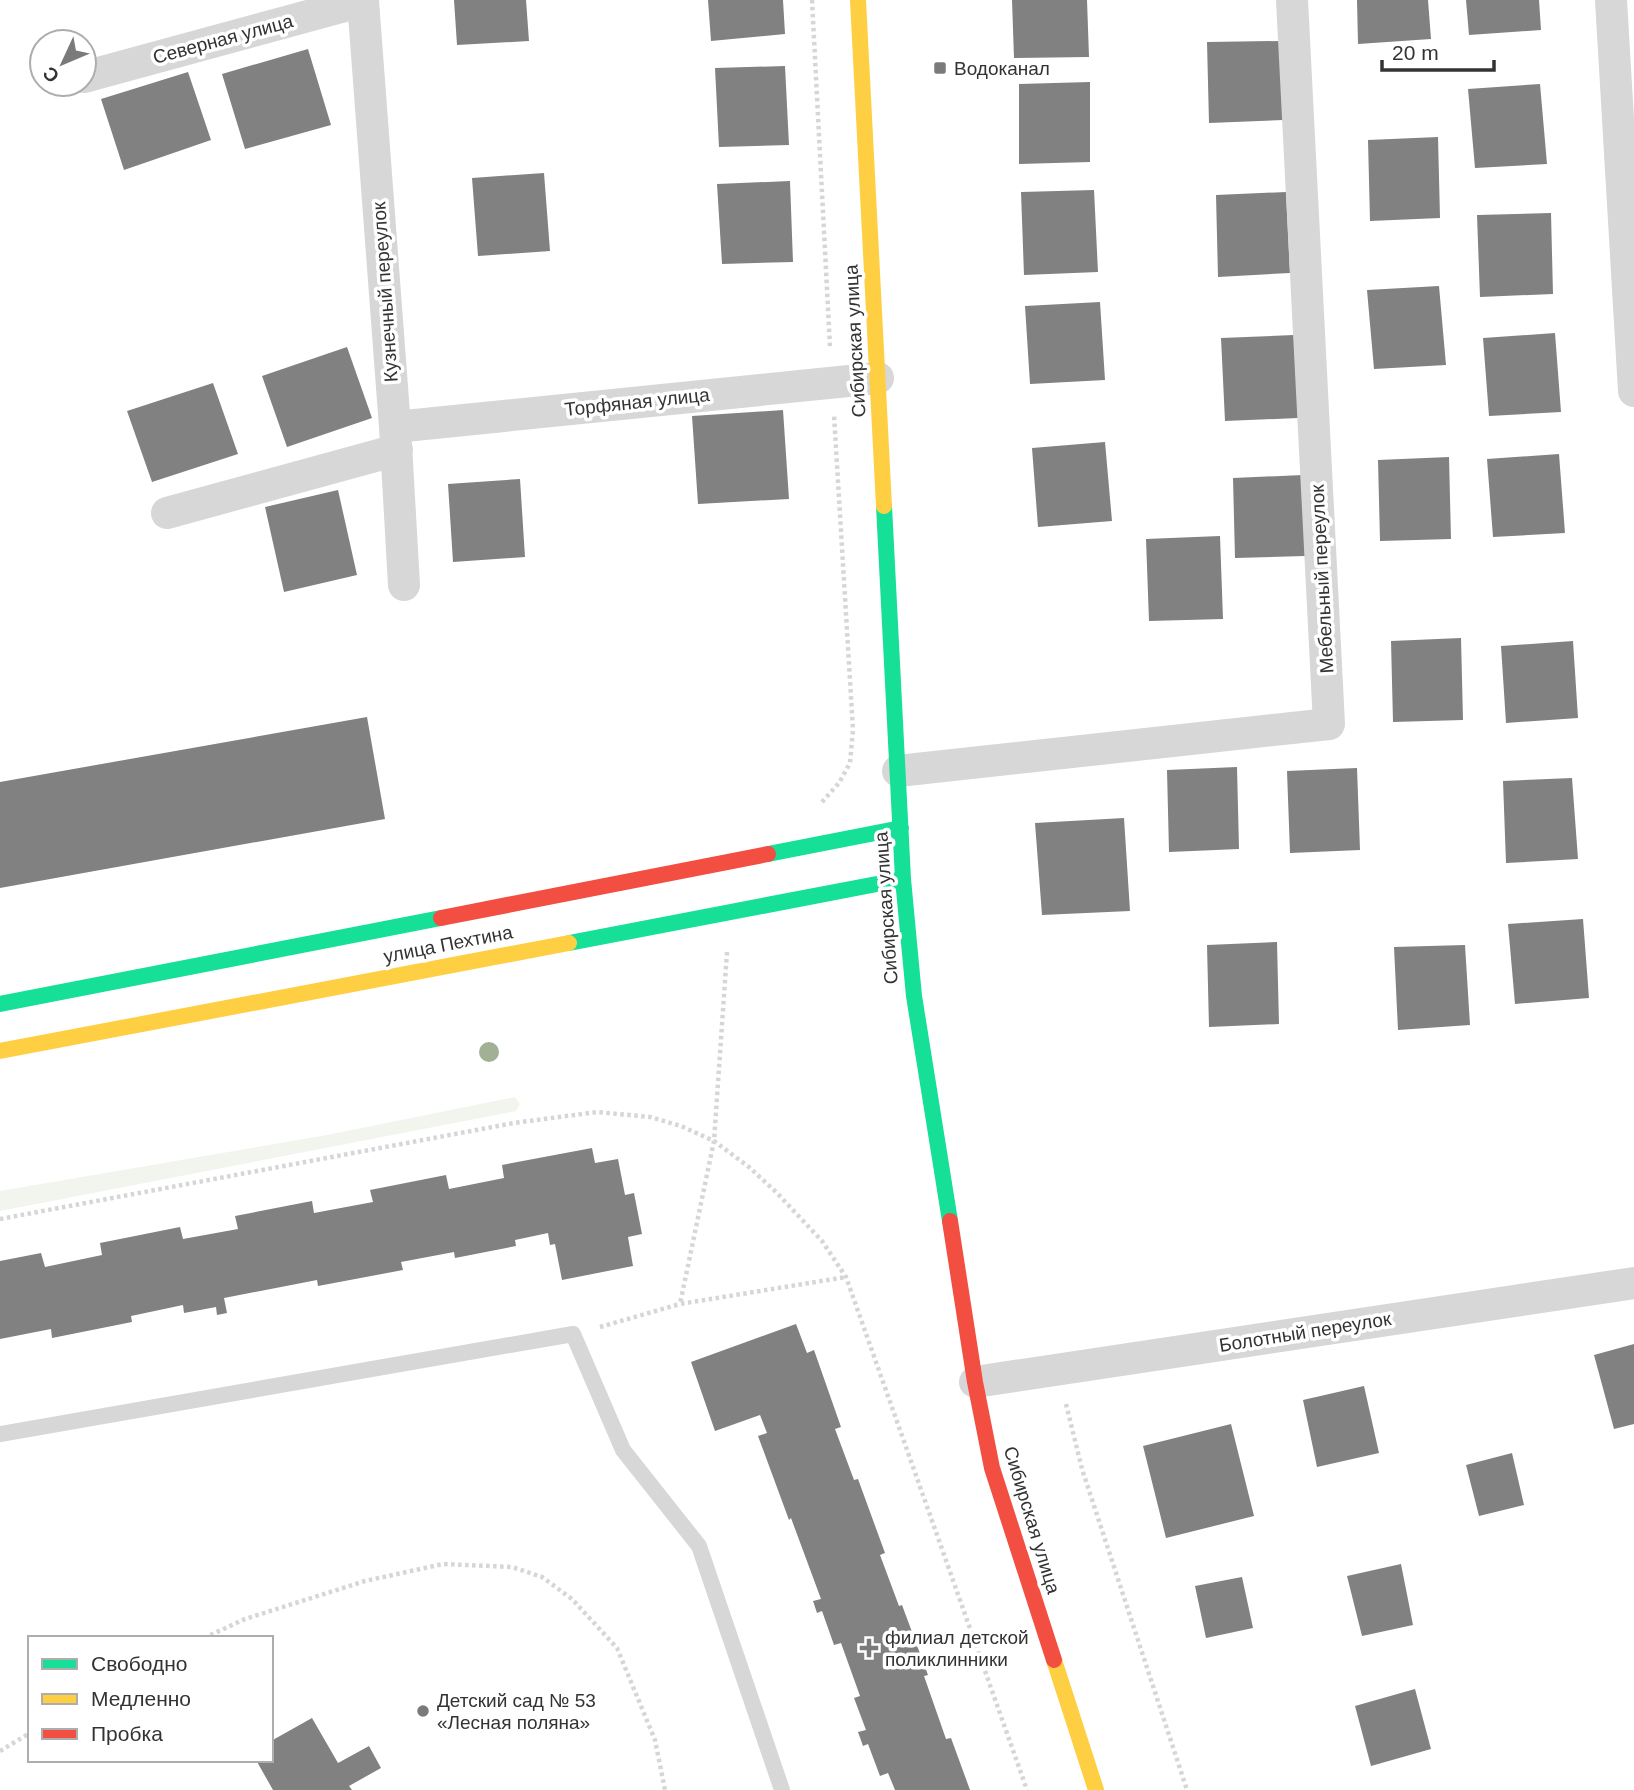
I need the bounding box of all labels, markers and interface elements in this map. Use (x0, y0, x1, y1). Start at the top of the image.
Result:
street label: Северная улица (151, 10, 296, 68)
north arrow (28, 28, 98, 98)
scale bar (1382, 28, 1494, 72)
text: 20 m (1392, 41, 1439, 64)
place label: Водоканал (954, 58, 1050, 79)
marker: Водоканал (932, 60, 948, 76)
text: С (39, 62, 63, 87)
street label: Кузнечный переулок (368, 200, 402, 383)
street label: Сибирская улица (840, 264, 869, 418)
street label: Торфяная улица (563, 384, 711, 420)
street label: Мебельный переулок (1307, 483, 1337, 674)
street label: Сибирская улица (870, 831, 902, 985)
street label: улица Пехтина (382, 921, 515, 967)
street label: Болотный переулок (1217, 1308, 1393, 1356)
street label: Сибирская улица (1000, 1444, 1065, 1597)
place label: филиал детской поликлинники (885, 1627, 1029, 1670)
legend (28, 1636, 273, 1762)
marker: филиал детской поликлинники (859, 1638, 879, 1658)
text: Свободно (91, 1652, 188, 1675)
text: Медленно (91, 1687, 191, 1710)
place label: Детский сад № 53 «Лесная поляна» (437, 1690, 596, 1733)
marker: Детский сад № 53 «Лесная поляна» (415, 1703, 431, 1719)
text: Пробка (91, 1722, 163, 1745)

